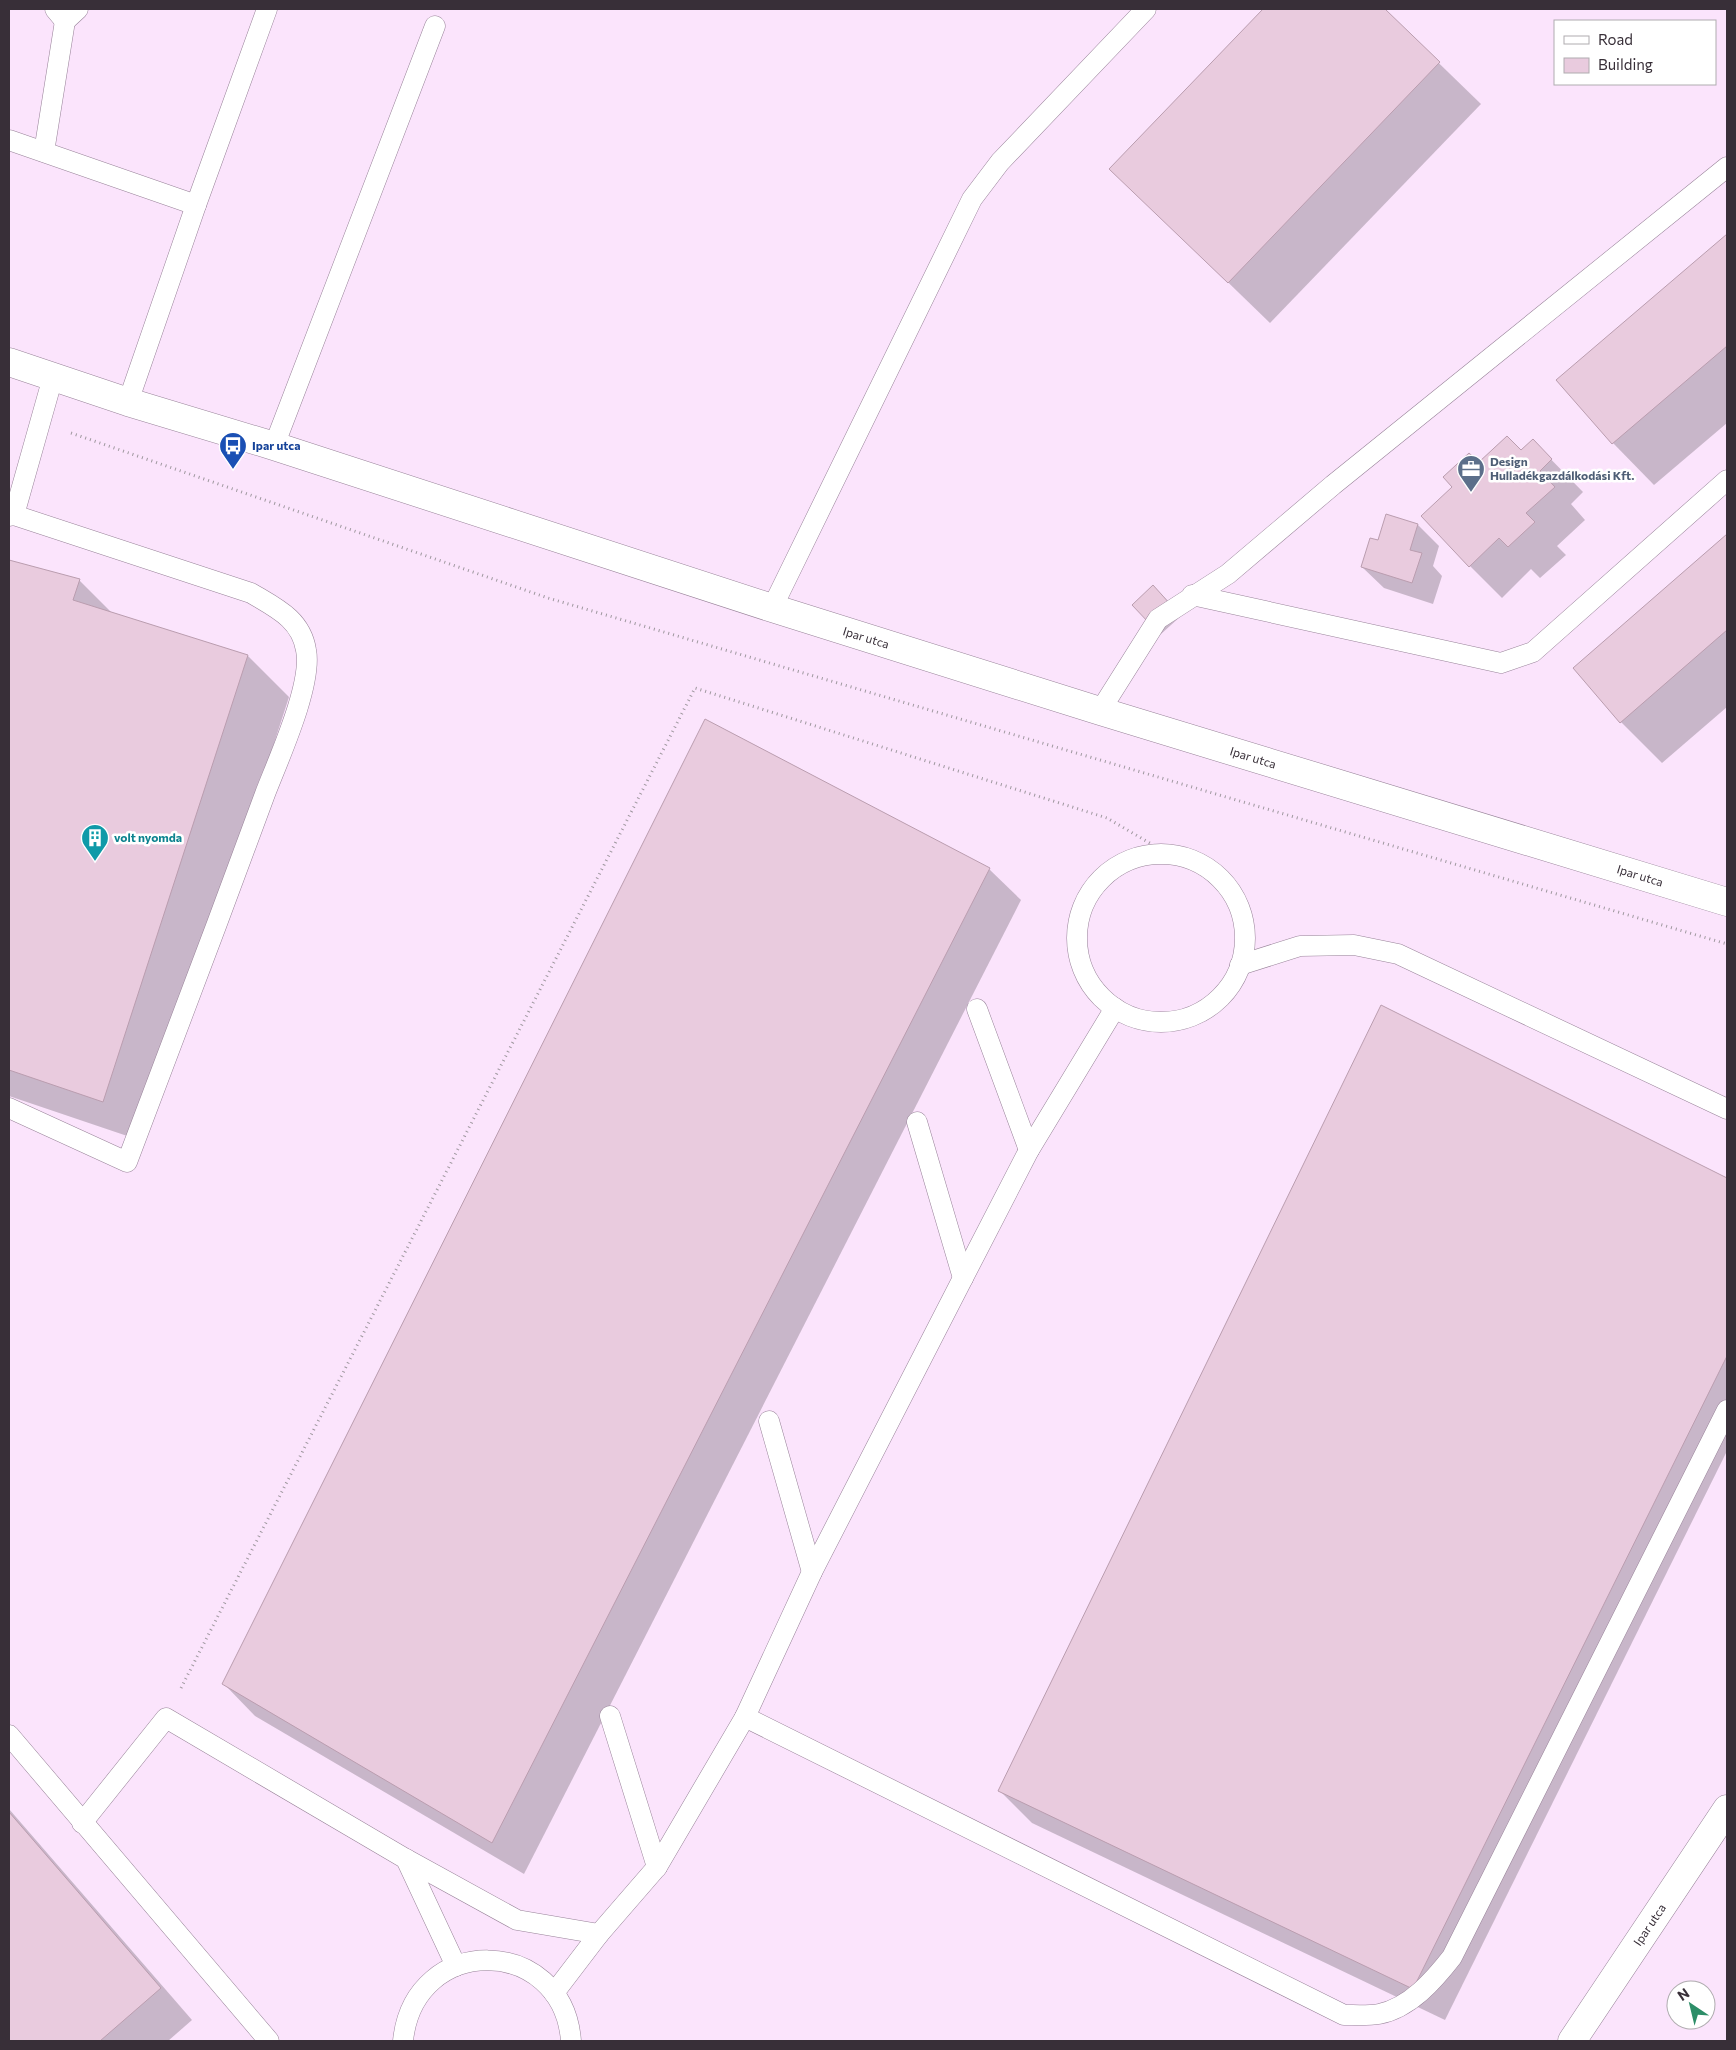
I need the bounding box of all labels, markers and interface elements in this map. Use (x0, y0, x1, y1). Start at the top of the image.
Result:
legend (1554, 20, 1716, 85)
text: Road (1598, 30, 1633, 48)
text: Building (1598, 55, 1653, 73)
bus stop icon: Ipar utca (218, 431, 248, 470)
place label: Ipar utca (252, 438, 300, 452)
office icon: Design Hulladékgazdálkodási Kft. (1456, 454, 1486, 493)
place label: Design Hulladékgazdálkodási Kft. (1490, 454, 1634, 482)
street label: Ipar utca (841, 623, 891, 651)
street label: Ipar utca (1228, 743, 1278, 771)
building icon: volt nyomda (80, 823, 110, 862)
place label: volt nyomda (114, 830, 182, 844)
street label: Ipar utca (1615, 861, 1665, 889)
street label: Ipar utca (1630, 1901, 1668, 1948)
north arrow (1666, 1980, 1716, 2030)
text: N (1674, 1984, 1692, 2004)

